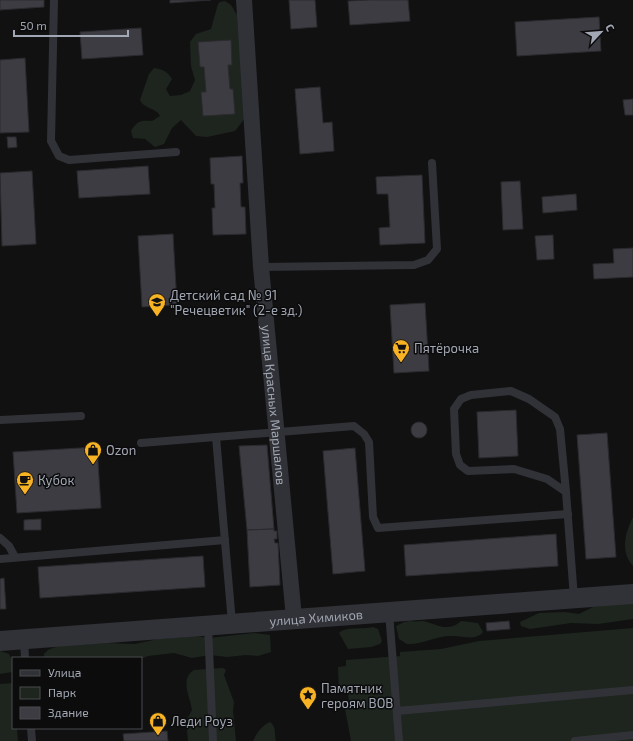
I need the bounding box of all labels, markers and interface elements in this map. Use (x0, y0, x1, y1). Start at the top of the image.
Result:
scale bar (14, 12, 128, 38)
north arrow (581, 12, 621, 52)
text: 50 m (20, 18, 47, 32)
text: С (603, 22, 618, 34)
place label: Детский сад № 91 "Речецветик" (2-е зд.) (170, 287, 303, 318)
school or university icon: Детский сад № 91 "Речецветик" (2-е зд.) (147, 292, 167, 317)
street label: улица Красных Маршалов (258, 324, 289, 486)
supermarket icon: Пятёрочка (391, 338, 411, 363)
place label: Пятёрочка (414, 340, 479, 356)
shop icon: Ozon (83, 440, 103, 465)
place label: Ozon (106, 442, 136, 458)
cafe icon: Кубок (15, 470, 35, 495)
place label: Кубок (38, 472, 74, 488)
street label: улица Химиков (269, 606, 364, 629)
legend (12, 657, 142, 729)
text: Улица (48, 665, 81, 679)
place label: Памятник героям ВОВ (321, 680, 393, 711)
text: Парк (48, 685, 77, 699)
place icon: Памятник героям ВОВ (298, 685, 318, 710)
text: Здание (48, 705, 89, 719)
shop icon: Леди Роуз (148, 711, 168, 736)
place label: Леди Роуз (171, 713, 233, 729)

